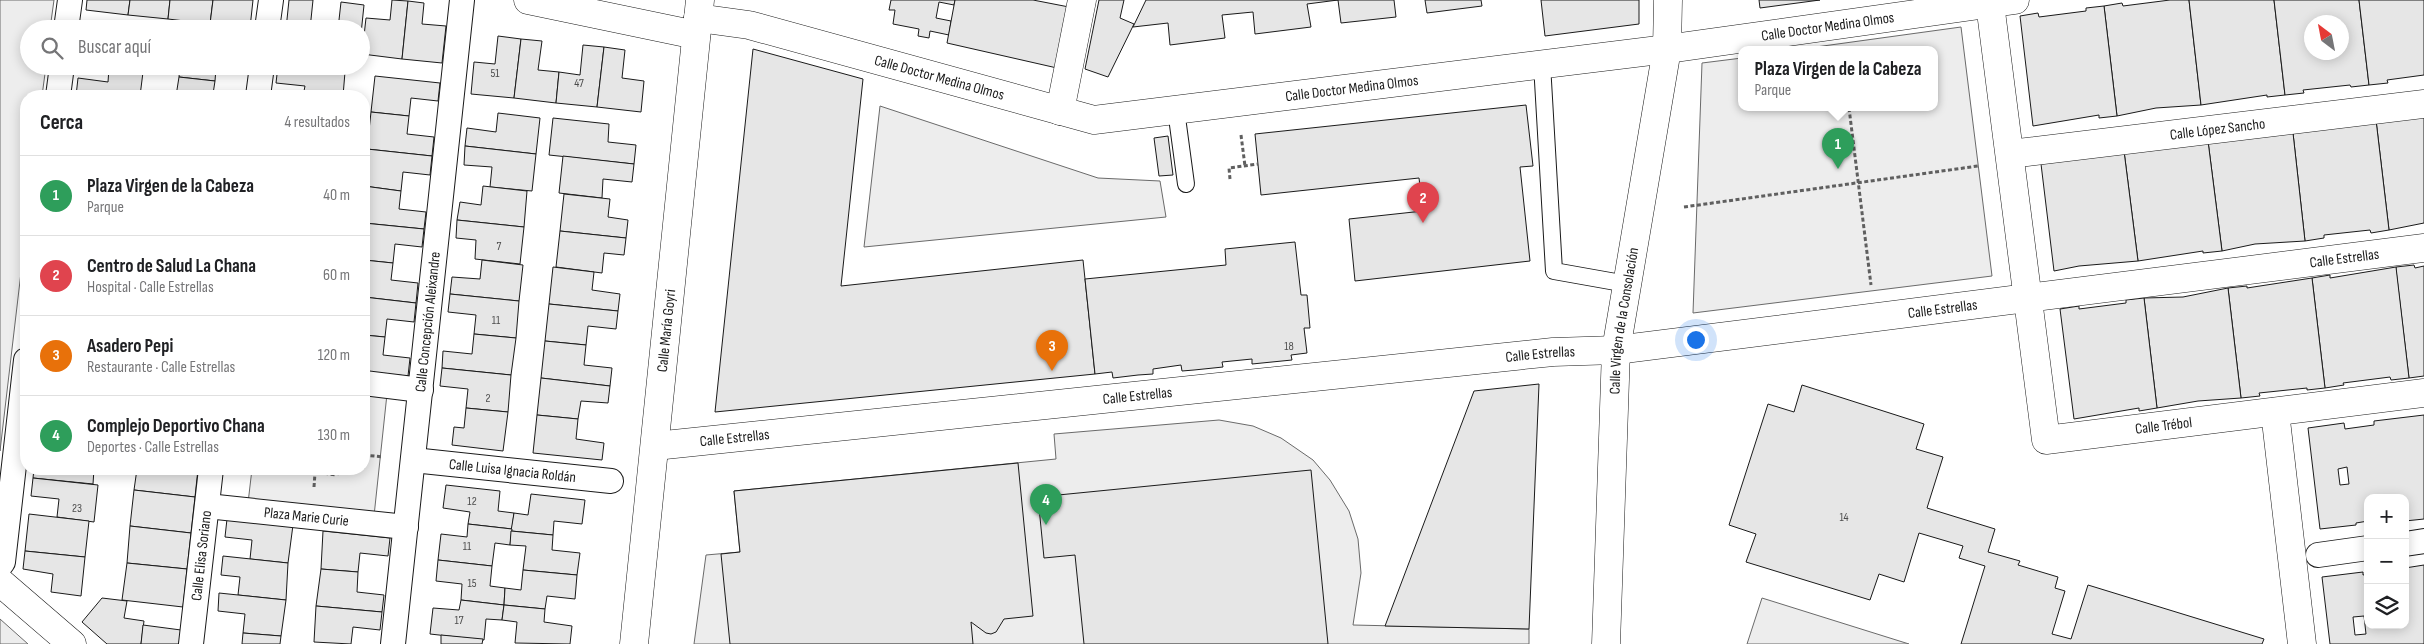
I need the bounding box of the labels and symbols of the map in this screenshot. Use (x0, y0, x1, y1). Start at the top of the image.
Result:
street label: Calle Doctor Medina Olmos (1760, 8, 1895, 46)
north arrow (2304, 15, 2349, 60)
street label: Calle Doctor Medina Olmos (872, 51, 1006, 105)
house number: 51 (490, 66, 500, 81)
street label: Calle Doctor Medina Olmos (1284, 71, 1419, 106)
house number: 47 (574, 76, 584, 91)
street label: Calle López Sancho (2169, 114, 2266, 145)
pin: 1 (1822, 128, 1854, 169)
pin: 2 (1407, 182, 1439, 223)
house number: 7 (497, 239, 502, 254)
street label: Calle Estrellas (2309, 245, 2380, 272)
street label: Calle Virgen de la Consolación (1606, 246, 1643, 395)
street label: Calle Concepción Aleixandre (411, 251, 445, 393)
street label: Calle María Goyri (653, 288, 680, 373)
street label: Calle Estrellas (1907, 295, 1978, 323)
house number: 11 (492, 313, 501, 328)
your location (1683, 327, 1709, 353)
pin: 3 (1036, 330, 1068, 371)
house number: 18 (1284, 339, 1294, 354)
street label: Calle Estrellas (1504, 342, 1575, 367)
street label: Calle Estrellas (1102, 383, 1173, 409)
house number: 2 (486, 391, 491, 406)
street label: Calle Trébol (2134, 413, 2193, 439)
street label: Calle Estrellas (699, 425, 770, 451)
street label: Calle Luisa Ignacia Roldán (448, 455, 577, 487)
pin: 4 (1030, 484, 1062, 525)
house number: 12 (467, 494, 477, 509)
house number: 23 (72, 501, 82, 516)
street label: Plaza Marie Curie (263, 503, 350, 531)
street label: Calle Elisa Soriano (187, 510, 216, 602)
house number: 14 (1839, 510, 1849, 525)
house number: 11 (463, 539, 472, 554)
house number: 15 (467, 576, 477, 591)
house number: 17 (455, 613, 464, 628)

